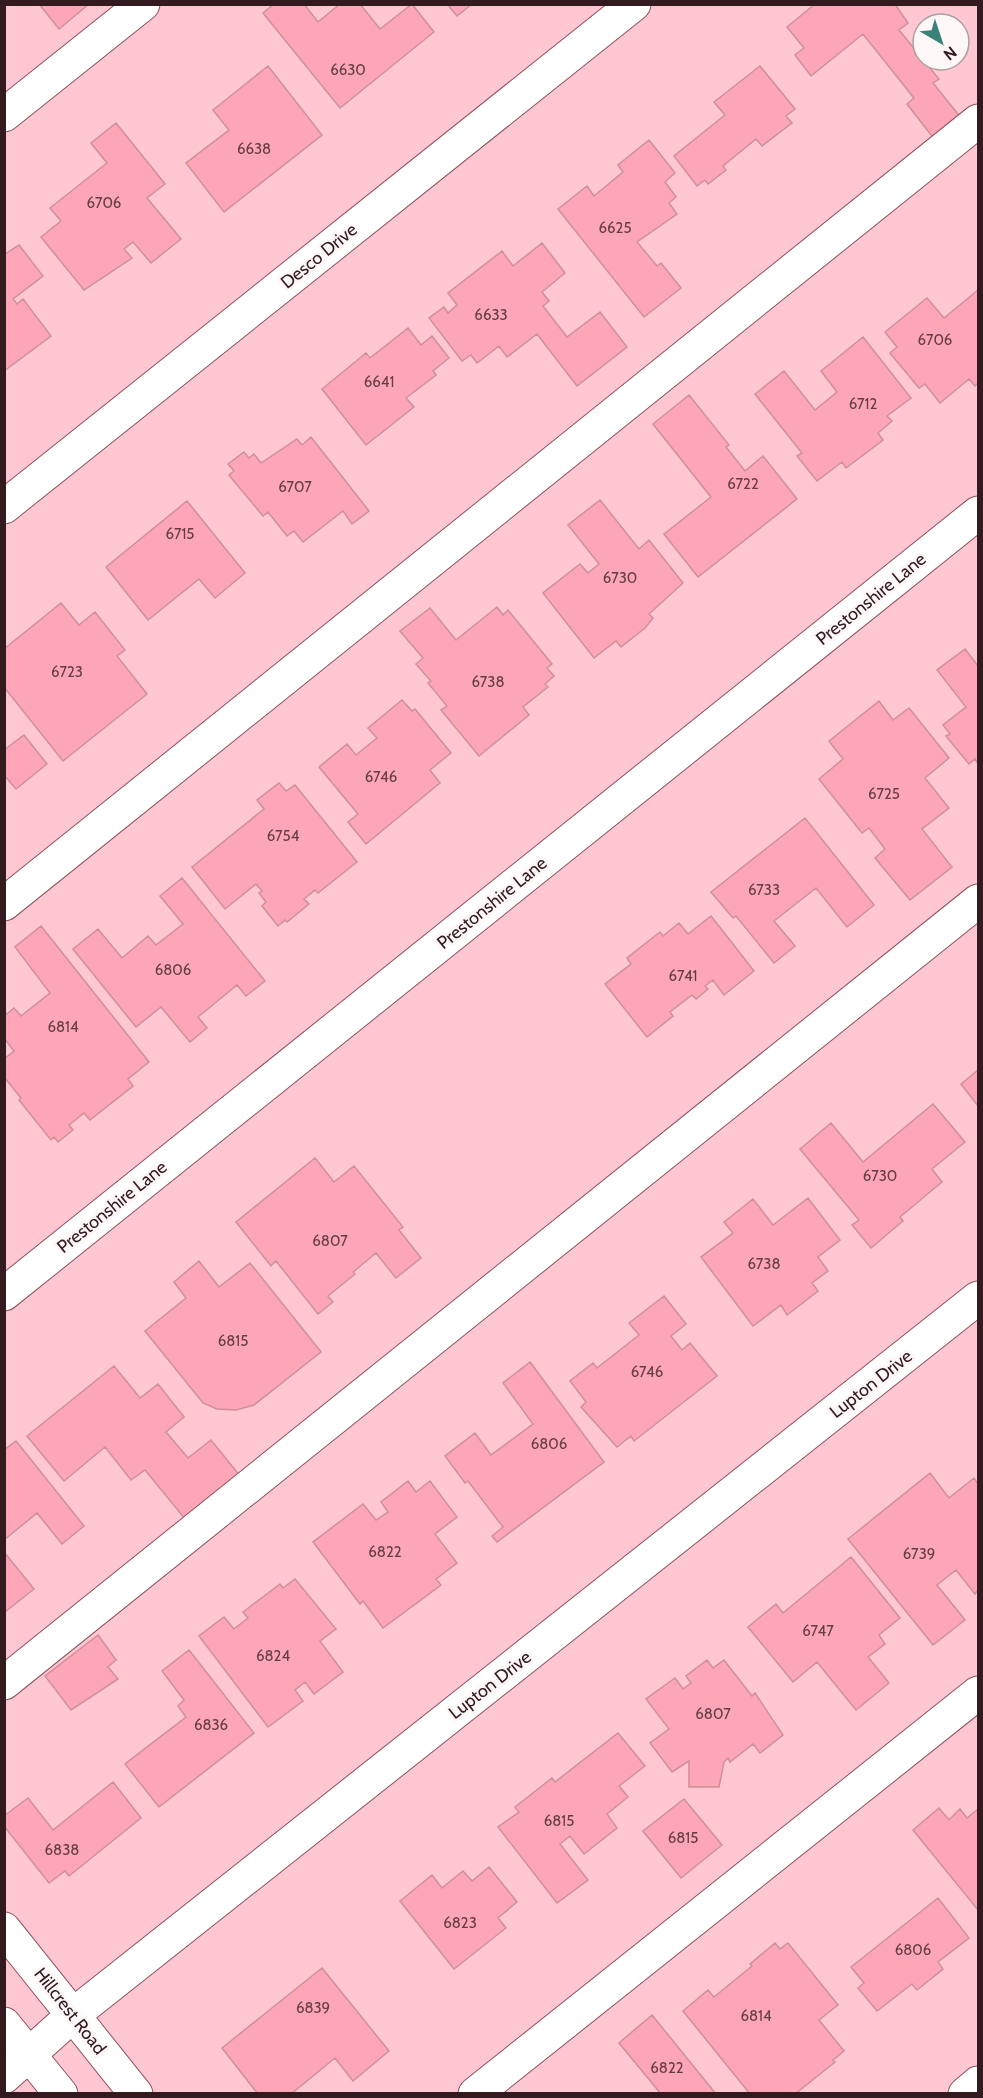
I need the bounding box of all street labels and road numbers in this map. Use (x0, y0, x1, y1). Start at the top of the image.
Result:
street label: Desco Drive (276, 218, 362, 294)
street label: Prestonshire Lane (812, 548, 930, 650)
street label: Prestonshire Lane (433, 852, 551, 954)
street label: Prestonshire Lane (53, 1156, 171, 1258)
street label: Lupton Drive (825, 1345, 917, 1423)
street label: Lupton Drive (444, 1646, 536, 1724)
street label: Hillcrest Road (29, 1963, 111, 2059)

